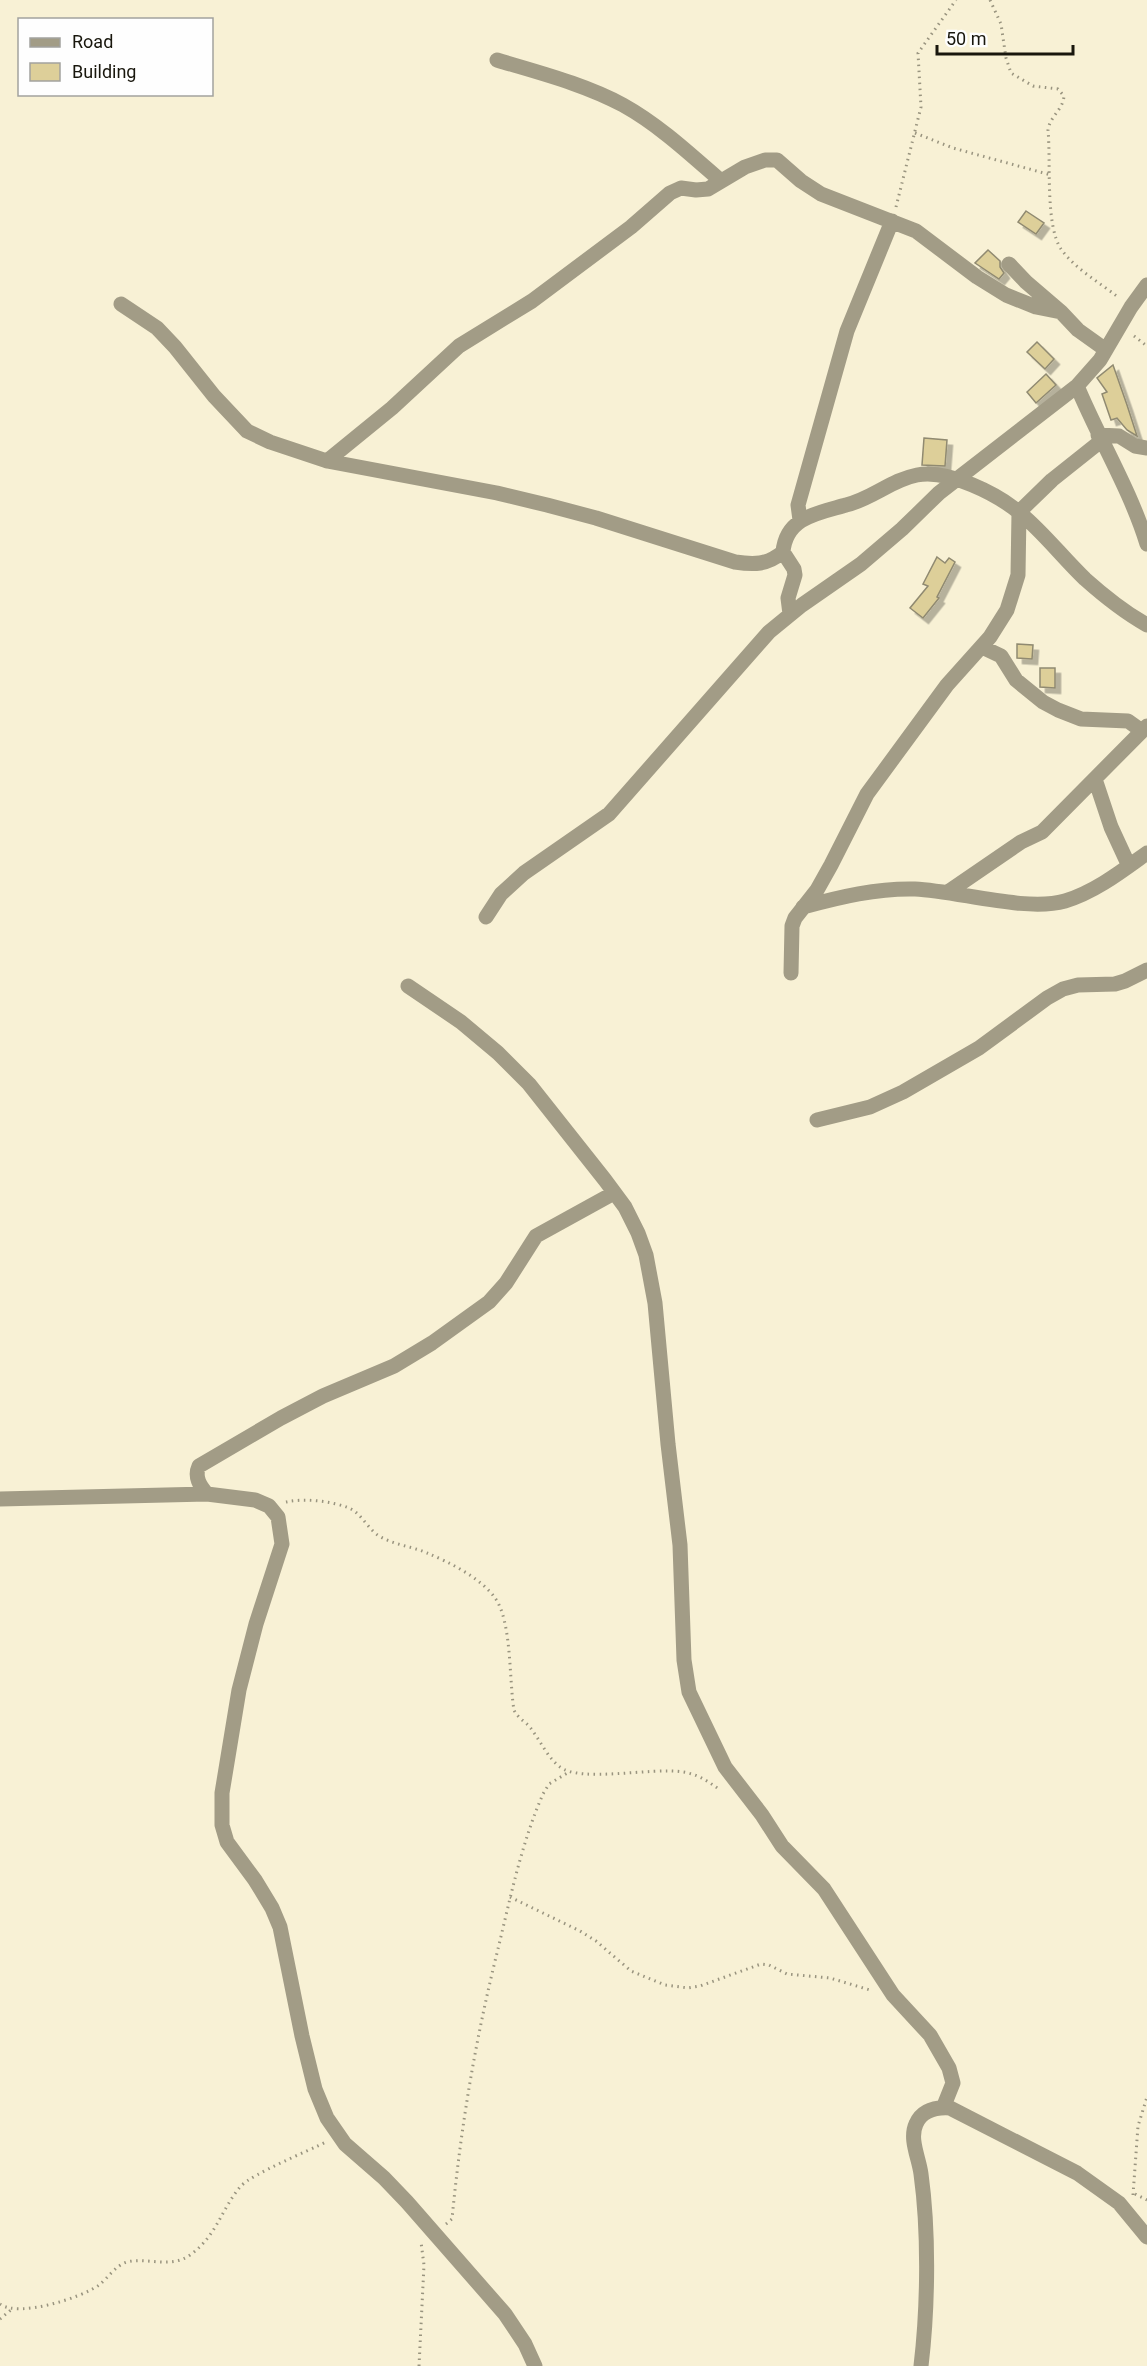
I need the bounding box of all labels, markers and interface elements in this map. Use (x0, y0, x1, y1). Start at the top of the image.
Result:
legend (18, 18, 213, 96)
scale bar (937, 18, 1074, 56)
text: 50 m (946, 28, 986, 49)
text: Road (72, 31, 113, 52)
text: Building (72, 61, 136, 82)

